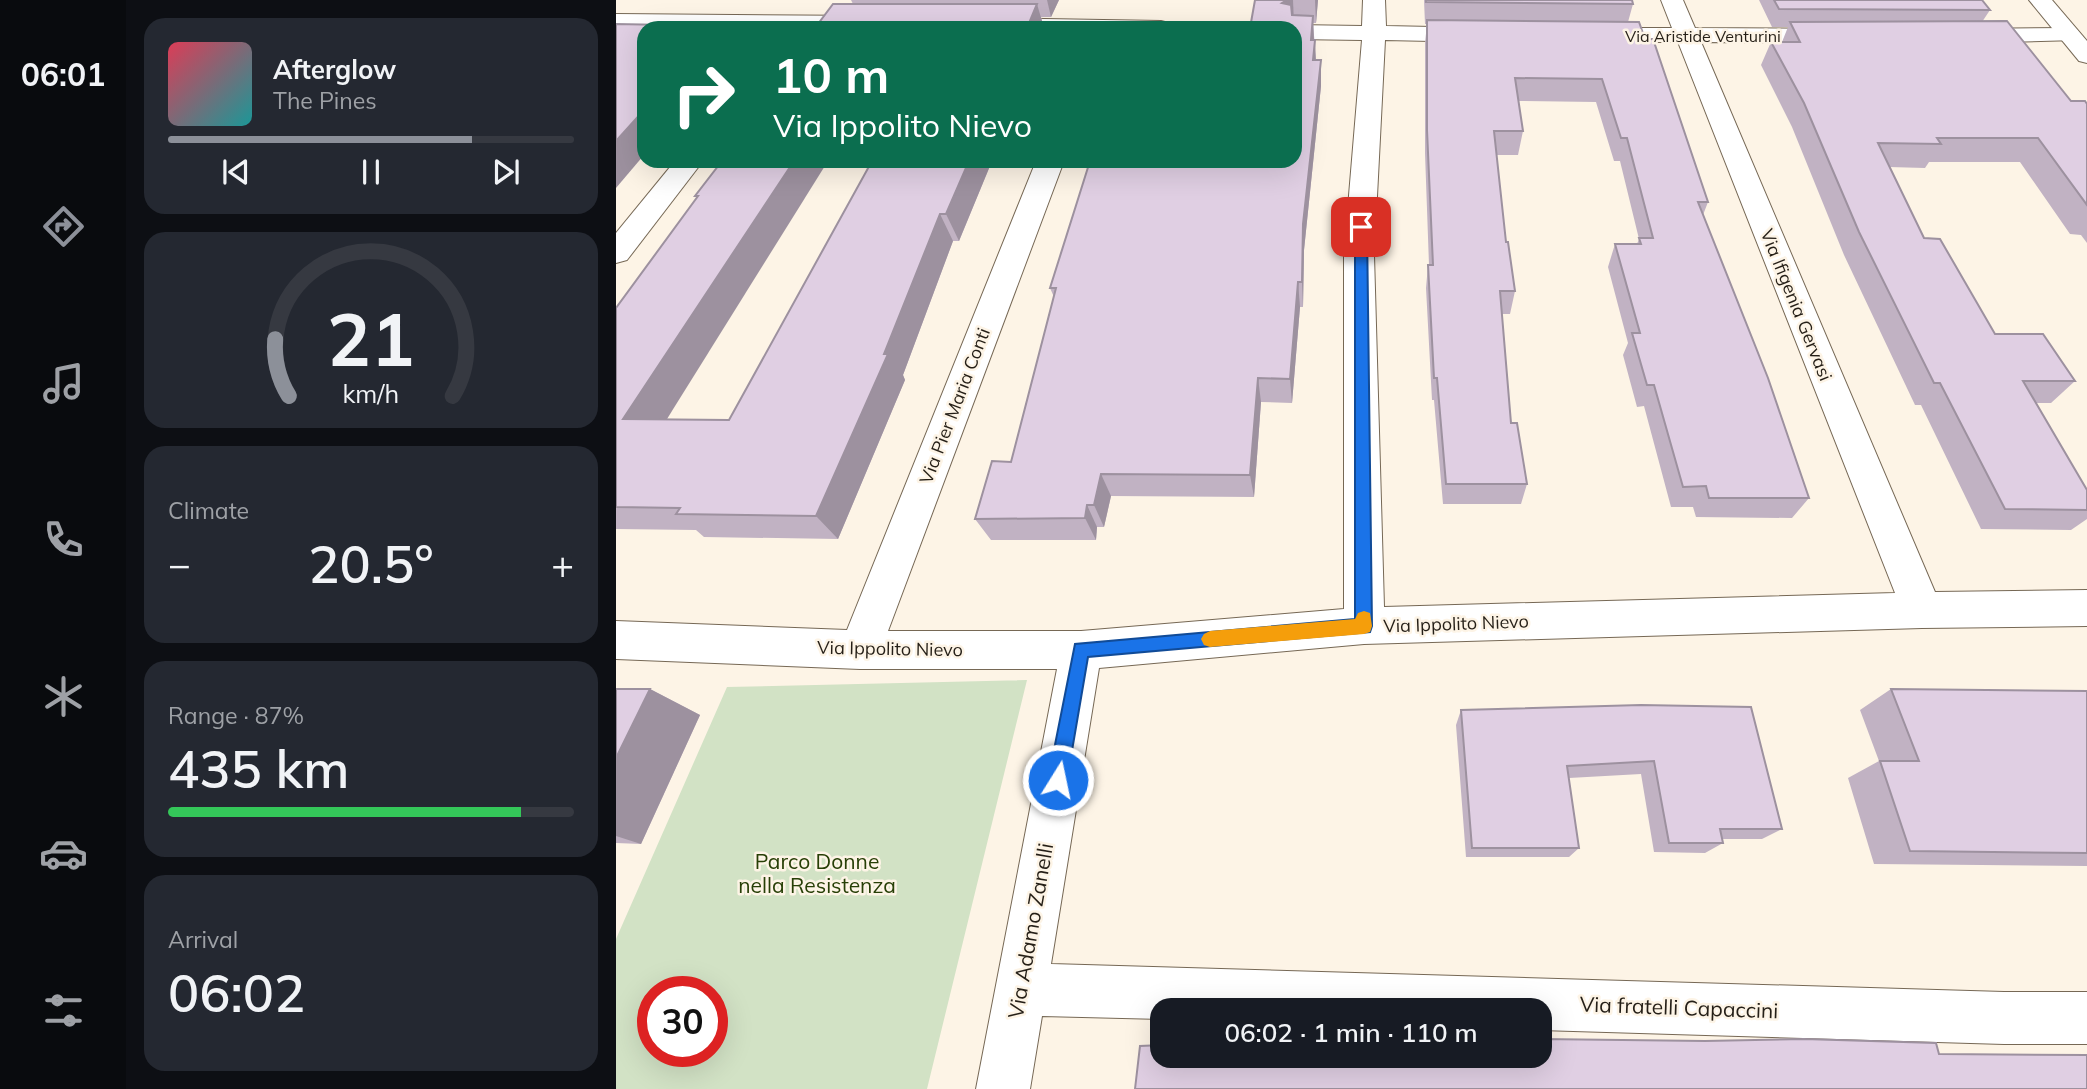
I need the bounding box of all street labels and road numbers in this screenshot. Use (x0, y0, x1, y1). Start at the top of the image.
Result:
street label: Via Aristide Venturini (1625, 26, 1781, 46)
street label: Via Ifigenia Gervasi (1756, 226, 1837, 384)
street label: Via Pier Maria Conti (914, 325, 995, 487)
street label: Via Ippolito Nievo (1383, 609, 1529, 638)
street label: Via Ippolito Nievo (817, 636, 963, 661)
street label: Via Adamo Zanelli (1002, 841, 1058, 1021)
street label: Via fratelli Capaccini (1579, 991, 1779, 1023)

